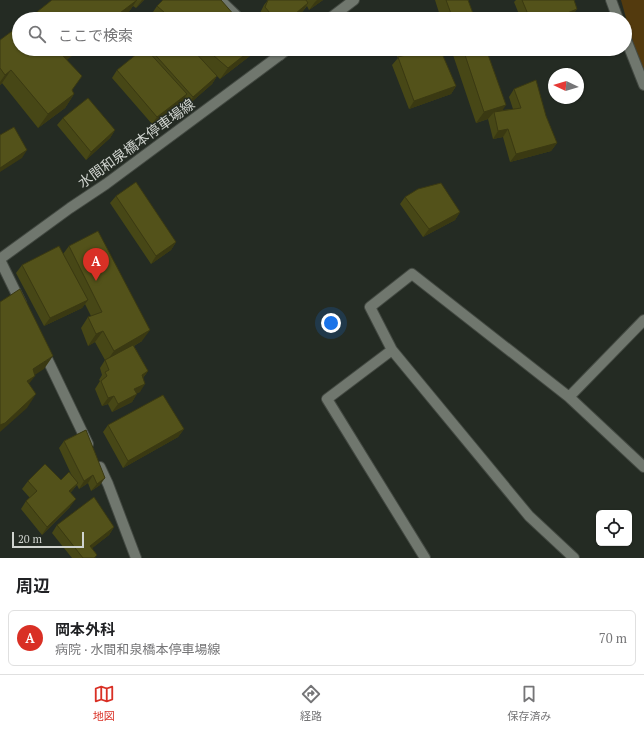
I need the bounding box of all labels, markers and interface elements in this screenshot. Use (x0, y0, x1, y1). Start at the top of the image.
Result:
search box (12, 12, 632, 56)
icon: search (26, 23, 48, 45)
text: ここで検索 (58, 25, 133, 45)
north arrow (548, 68, 584, 104)
street label: 水間和泉橋本停車場線 (74, 94, 198, 192)
pin: A (83, 248, 109, 281)
your location (321, 313, 341, 333)
map controls (596, 510, 632, 546)
button: locate (596, 510, 632, 546)
scale bar (12, 530, 84, 549)
text: 20 m (18, 532, 42, 546)
text: 周辺 (16, 574, 50, 597)
text: 岡本外科 (55, 619, 115, 639)
text: A (25, 629, 35, 647)
text: 70 m (599, 629, 627, 647)
text: 病院 · 水間和泉橋本停車場線 (55, 640, 220, 658)
tab: 地図 (93, 683, 115, 723)
tab: 経路 (300, 683, 322, 723)
tab: 保存済み (507, 683, 551, 723)

